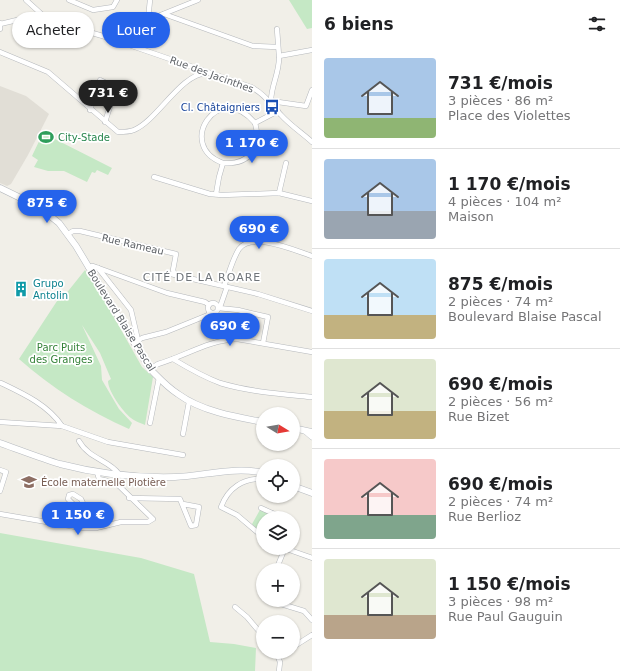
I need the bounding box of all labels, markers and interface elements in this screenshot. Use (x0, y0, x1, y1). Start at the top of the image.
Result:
chip: Acheter (12, 12, 94, 48)
chip: Louer (102, 12, 170, 48)
icon: filters (586, 13, 608, 35)
text: 6 biens (324, 14, 394, 34)
street label: Rue des Jacinthes (168, 54, 255, 95)
text: 731 €/mois (448, 73, 553, 93)
icon: home (356, 74, 404, 122)
pin: 731 € (80, 80, 136, 114)
text: 731 € (88, 85, 128, 100)
text: 3 pièces · 86 m² (448, 93, 553, 108)
bus stop icon: Cl. Châtaigniers (263, 98, 281, 116)
place label: Cl. Châtaigniers (181, 102, 260, 113)
text: Place des Violettes (448, 108, 571, 123)
sports icon: City-Stade (37, 128, 55, 146)
pin: 1 170 € (215, 130, 289, 164)
place label: City-Stade (58, 132, 110, 143)
text: 1 170 € (225, 135, 279, 150)
text: 1 170 €/mois (448, 174, 571, 194)
icon: home (356, 175, 404, 223)
pin: 875 € (19, 190, 75, 224)
text: 4 pièces · 104 m² (448, 194, 561, 209)
text: 875 € (27, 195, 67, 210)
text: Maison (448, 209, 494, 224)
pin: 690 € (231, 216, 287, 250)
text: 690 € (239, 221, 279, 236)
street label: Rue Rameau (101, 232, 165, 257)
street label: Boulevard Blaise Pascal (86, 267, 158, 373)
district label: CITÉ DE LA ROARE (143, 271, 261, 284)
text: 875 €/mois (448, 274, 553, 294)
icon: home (356, 275, 404, 323)
place label: Grupo Antolin (33, 278, 68, 301)
building icon: Grupo Antolin (12, 280, 30, 298)
text: 2 pièces · 74 m² (448, 294, 553, 309)
text: Boulevard Blaise Pascal (448, 309, 602, 324)
pin: 690 € (202, 313, 258, 347)
text: 690 € (210, 318, 250, 333)
park label: Parc Puits des Granges (30, 342, 92, 365)
text: 690 €/mois (448, 374, 553, 394)
icon: home (356, 375, 404, 423)
text: 2 pièces · 56 m² (448, 394, 553, 409)
north arrow (256, 407, 300, 451)
map controls (256, 407, 300, 659)
text: Rue Bizet (448, 409, 509, 424)
button: locate (256, 459, 300, 503)
school or university icon: École maternelle Piotière (20, 473, 38, 491)
text: 690 €/mois (448, 474, 553, 494)
icon: home (356, 475, 404, 523)
place label: École maternelle Piotière (41, 476, 166, 488)
text: 2 pièces · 74 m² (448, 494, 553, 509)
pin: 1 150 € (41, 502, 115, 536)
text: 1 150 € (51, 507, 105, 522)
text: Rue Berlioz (448, 509, 521, 524)
button: layers (256, 511, 300, 555)
button: + (256, 563, 300, 607)
text: 1 150 €/mois (448, 574, 571, 594)
icon: home (356, 575, 404, 623)
text: 3 pièces · 98 m² (448, 594, 553, 609)
text: Rue Paul Gauguin (448, 609, 563, 624)
button: − (256, 615, 300, 659)

